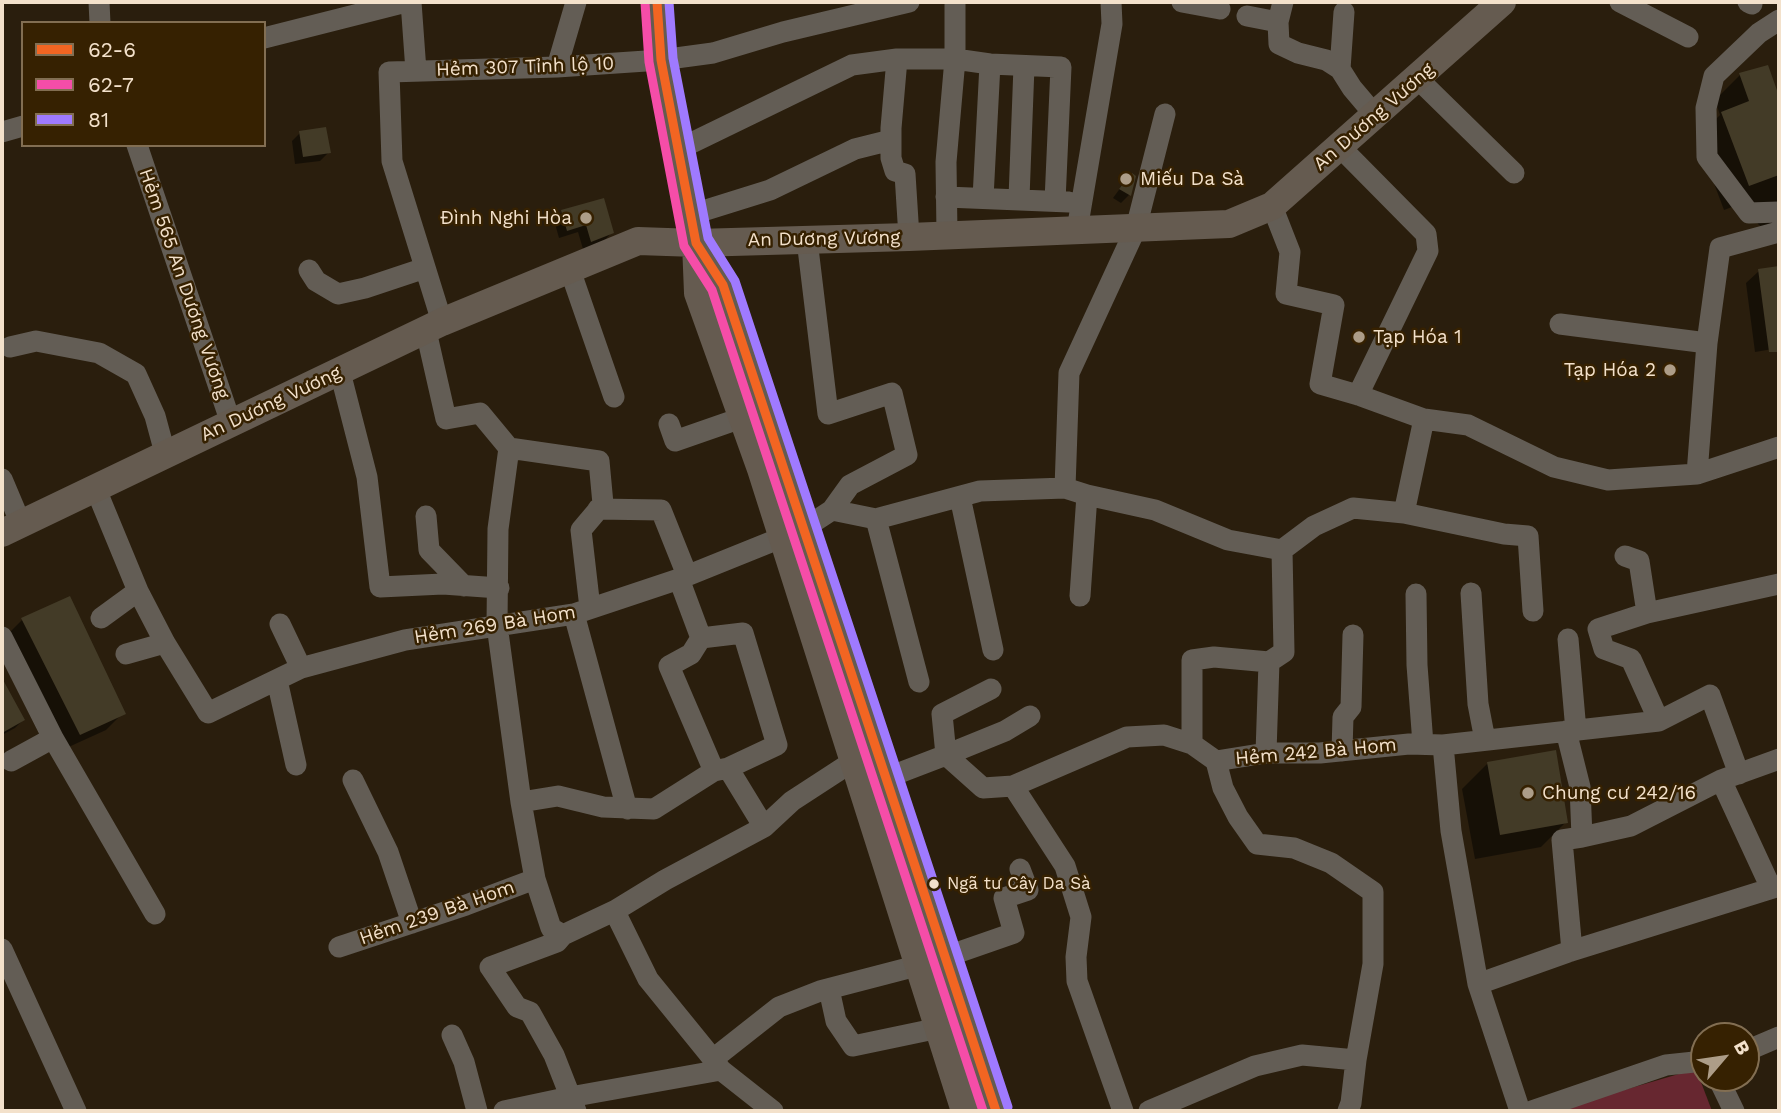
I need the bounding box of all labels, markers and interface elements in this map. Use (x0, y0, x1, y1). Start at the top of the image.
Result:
legend (21, 21, 266, 147)
text: 62-6 (88, 37, 136, 62)
street label: Hẻm 307 Tỉnh lộ 10 (436, 52, 614, 82)
street label: An Dương Vương (1309, 58, 1439, 176)
text: 62-7 (88, 72, 134, 97)
text: 81 (88, 107, 109, 132)
street label: Hẻm 565 An Dương Vương (134, 166, 234, 402)
place label: Miếu Da Sà (1140, 168, 1244, 190)
marker: Miếu Da Sà (1118, 171, 1134, 187)
place label: Đình Nghi Hòa (440, 207, 572, 229)
marker: Đình Nghi Hòa (578, 210, 594, 226)
street label: An Dương Vương (748, 226, 900, 252)
place label: Tạp Hóa 1 (1373, 326, 1462, 348)
marker: Tạp Hóa 1 (1351, 329, 1367, 345)
place label: Tạp Hóa 2 (1564, 359, 1656, 381)
street label: An Dương Vương (197, 361, 345, 447)
marker: Tạp Hóa 2 (1662, 362, 1678, 378)
street label: Hẻm 269 Bà Hom (413, 601, 577, 649)
street label: Hẻm 242 Bà Hom (1234, 734, 1398, 770)
place label: Chung cư 242/16 (1542, 782, 1696, 804)
marker: Chung cư 242/16 (1520, 785, 1536, 801)
place label: Ngã tư Cây Da Sà (947, 874, 1091, 894)
street label: Hẻm 239 Bà Hom (356, 876, 518, 950)
marker: Ngã tư Cây Da Sà (927, 877, 941, 891)
north arrow (1690, 1022, 1760, 1092)
text: B (1729, 1036, 1755, 1059)

